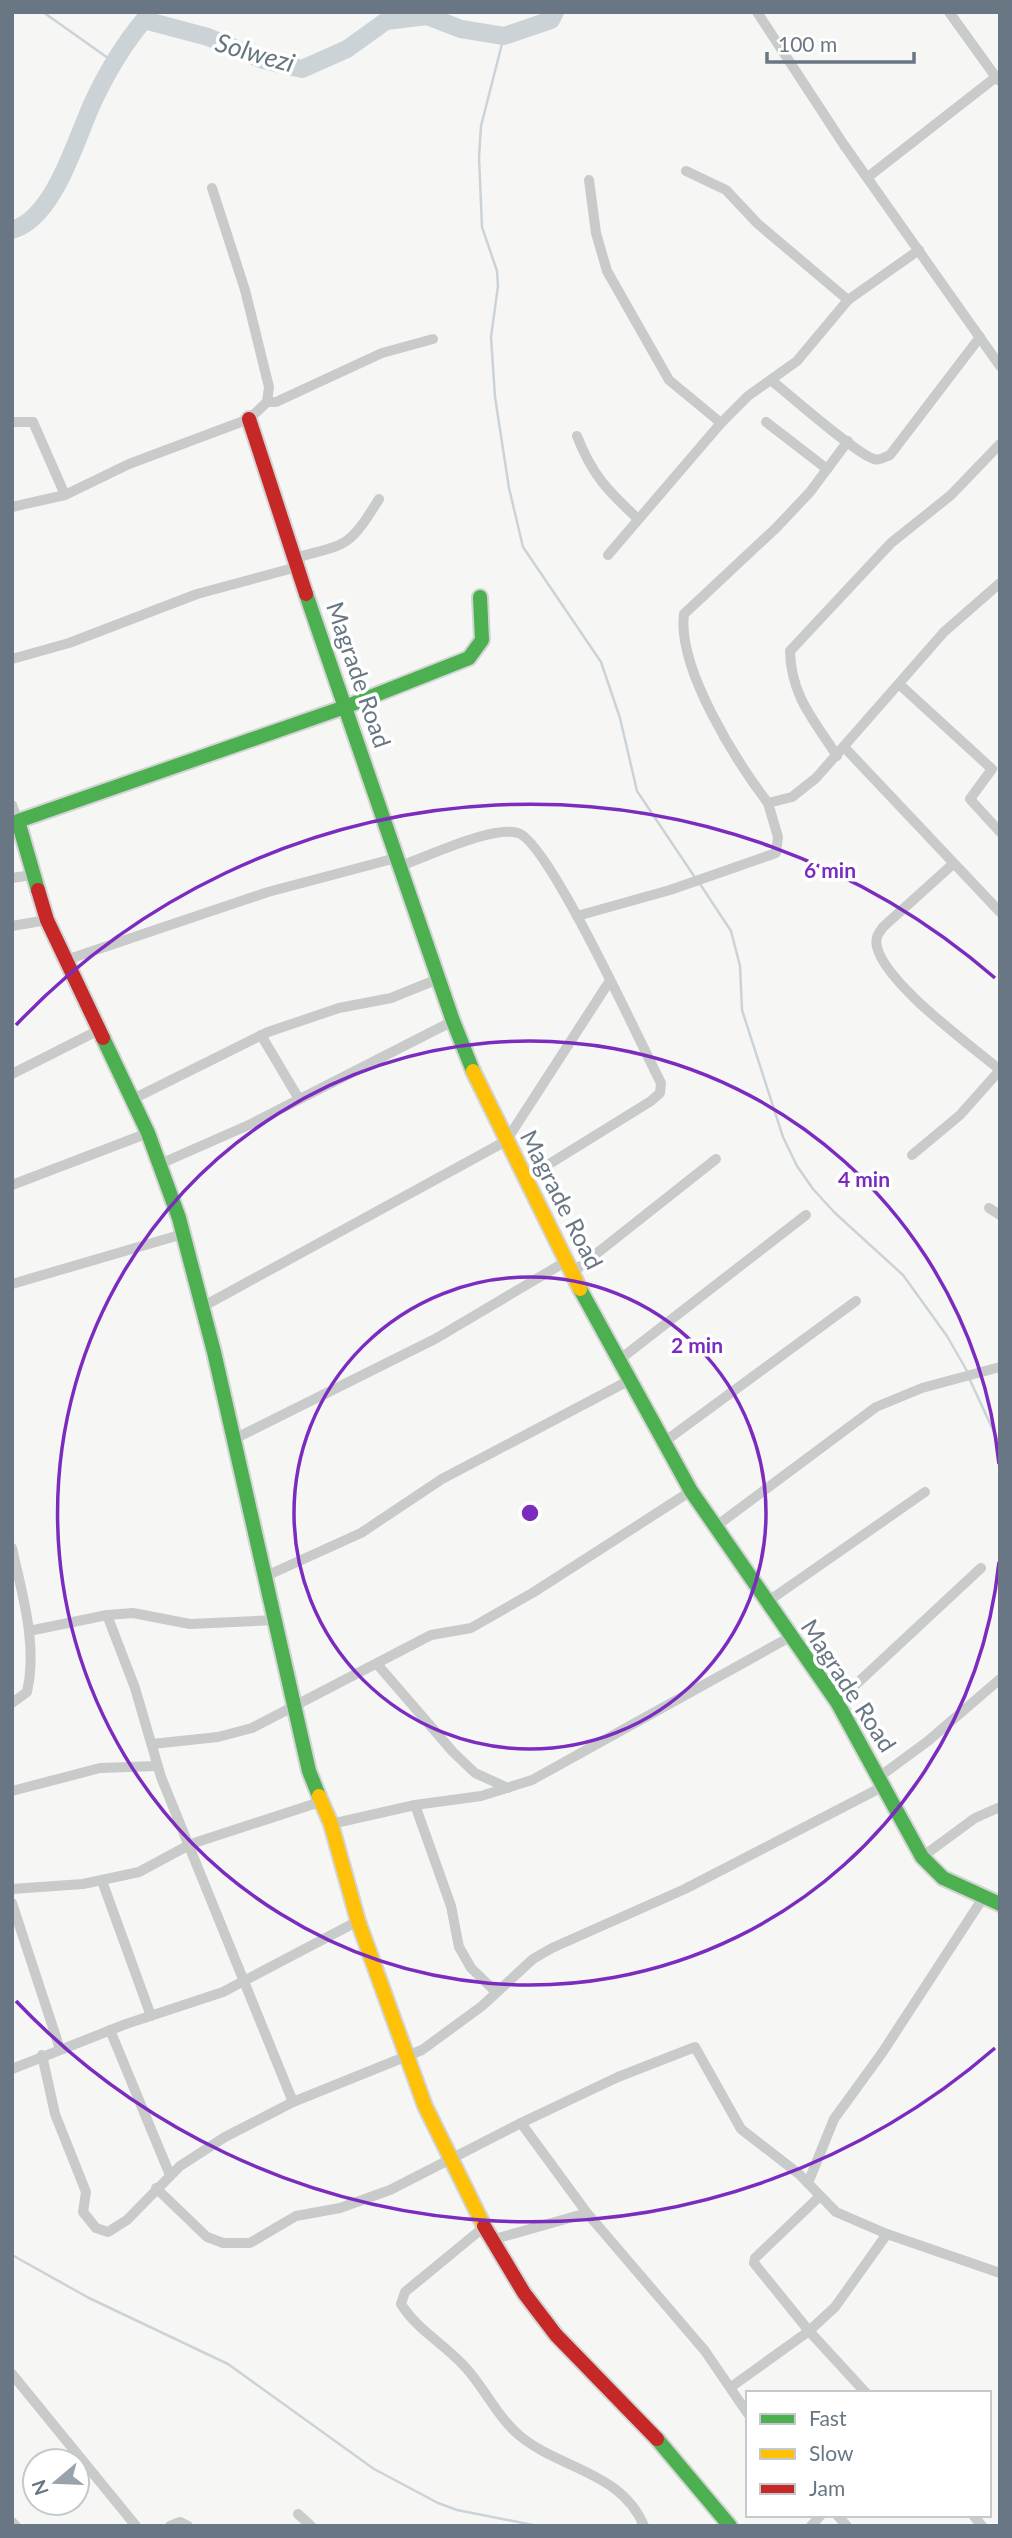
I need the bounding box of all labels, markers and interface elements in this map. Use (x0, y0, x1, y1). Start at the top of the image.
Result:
scale bar (767, 21, 914, 65)
water label: Solwezi (212, 26, 298, 79)
text: 100 m (778, 31, 837, 56)
street label: Magrade Road (321, 598, 398, 751)
text: 6 min (804, 857, 856, 882)
street label: Magrade Road (515, 1125, 610, 1274)
text: 4 min (838, 1166, 890, 1191)
text: 2 min (671, 1332, 723, 1357)
centre of rings (518, 1501, 542, 1525)
street label: Magrade Road (796, 1613, 903, 1757)
legend (746, 2391, 991, 2517)
text: Fast (809, 2405, 847, 2430)
text: Slow (809, 2440, 854, 2465)
north arrow (21, 2447, 91, 2517)
text: Jam (809, 2475, 845, 2500)
text: N (26, 2477, 53, 2498)

